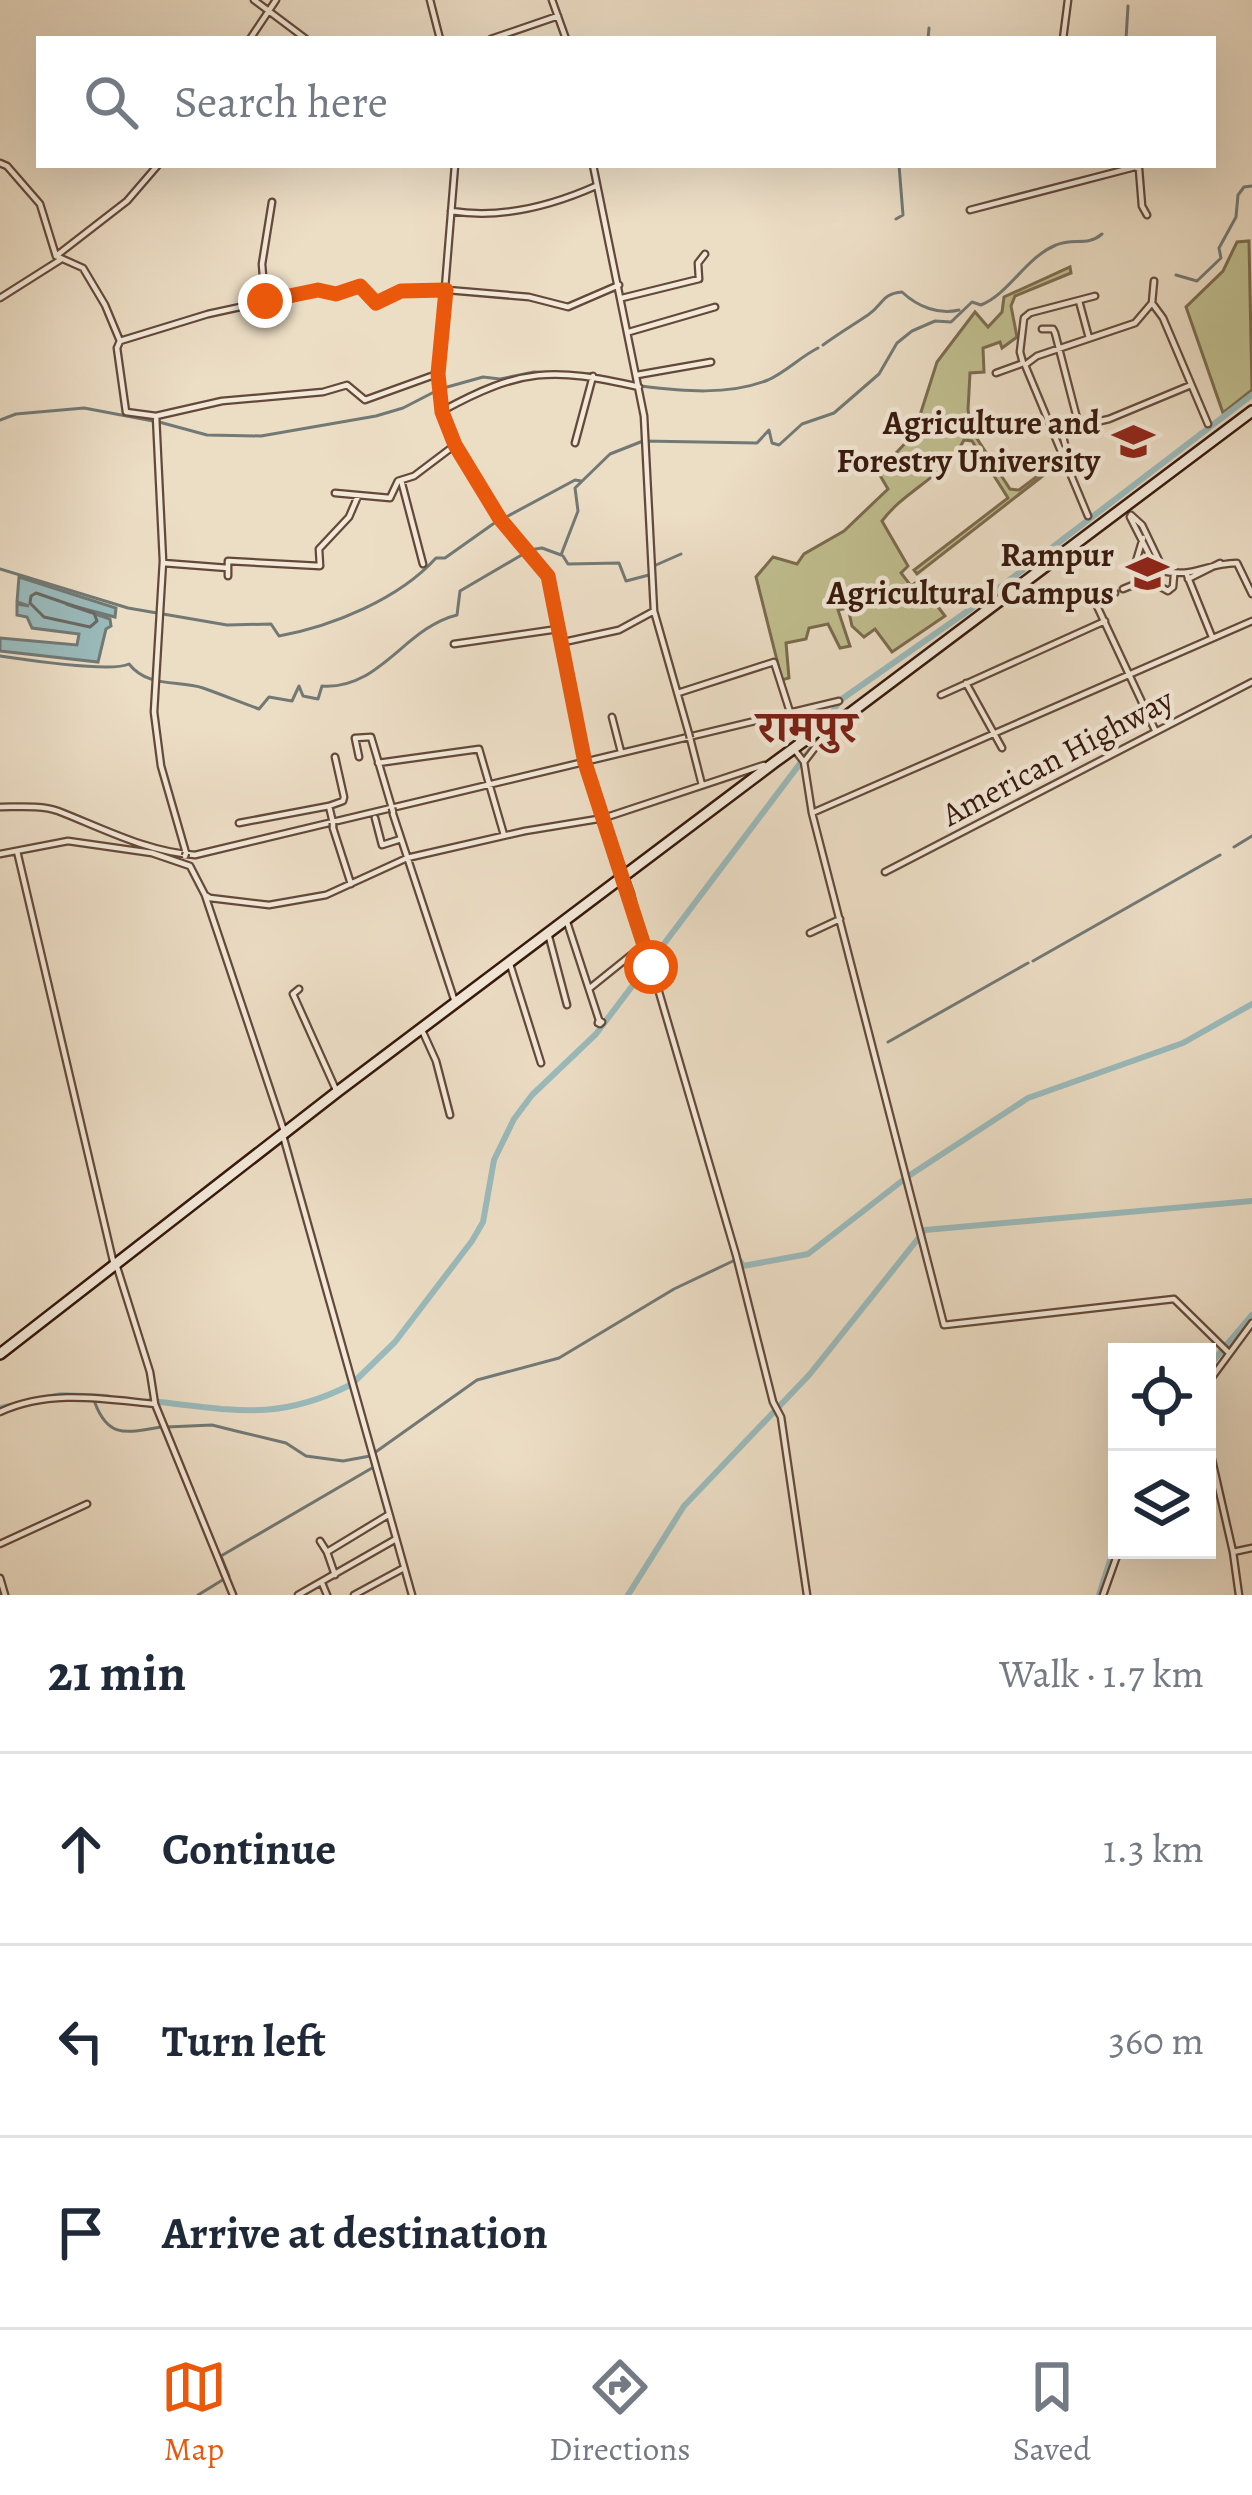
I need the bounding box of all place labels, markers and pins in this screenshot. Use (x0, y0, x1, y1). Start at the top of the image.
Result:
place label: Agriculture and Forestry University (837, 400, 1101, 483)
school or university icon: Agriculture and Forestry University (1111, 418, 1157, 464)
place label: Rampur Agricultural Campus (826, 532, 1114, 615)
school or university icon: Rampur Agricultural Campus (1125, 550, 1171, 596)

